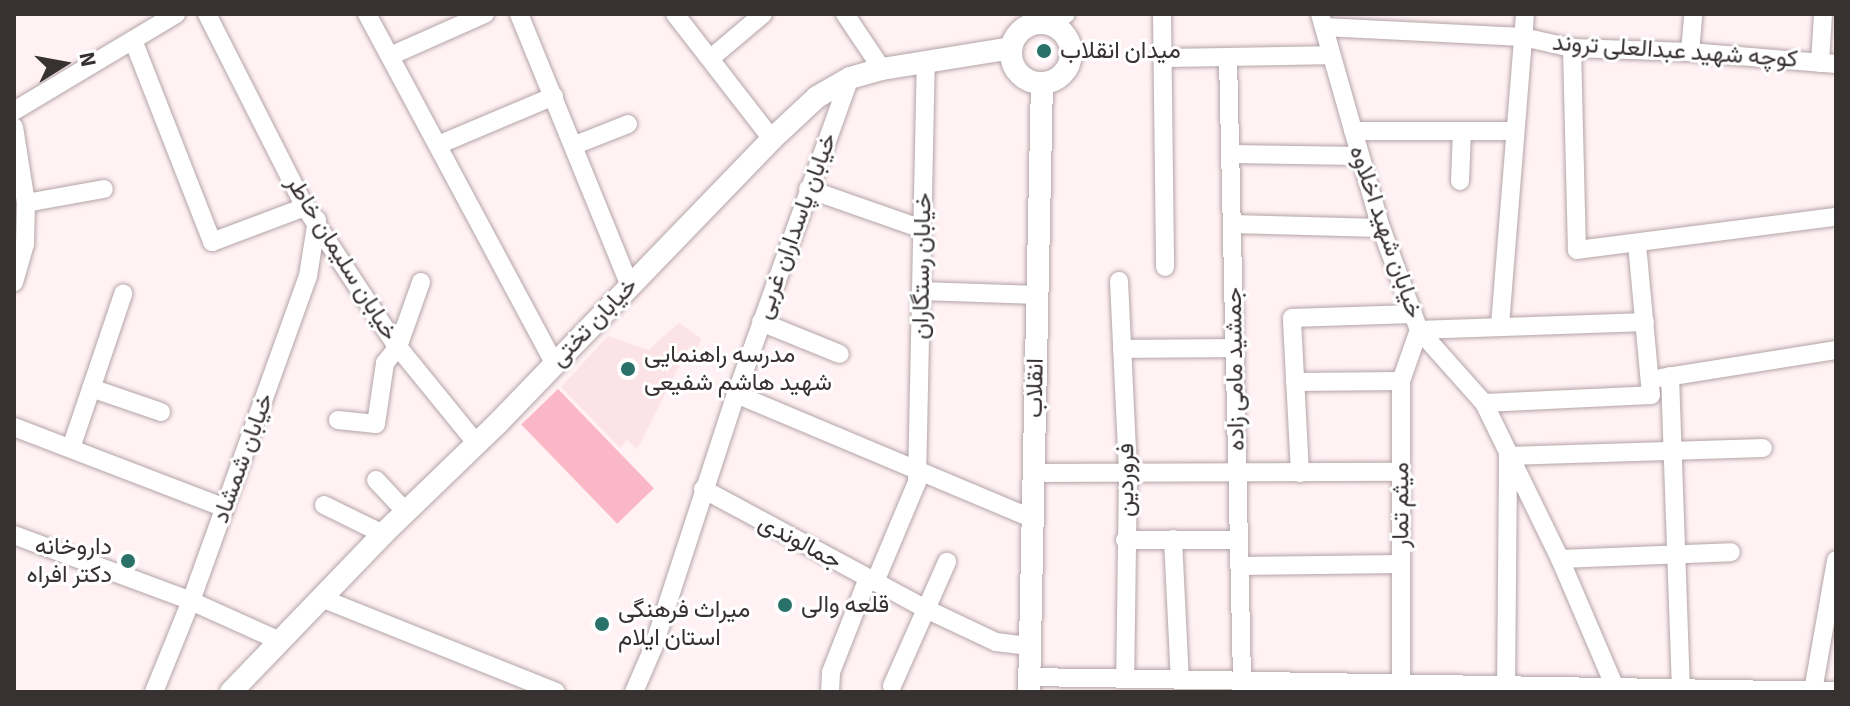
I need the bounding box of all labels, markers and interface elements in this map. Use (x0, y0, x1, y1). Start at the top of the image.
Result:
north arrow (24, 24, 104, 104)
street label: کوچه شهید عبدالعلی تروند (1551, 28, 1799, 74)
place label: میدان انقلاب (1060, 37, 1181, 65)
marker: میدان انقلاب (1035, 42, 1053, 60)
text: N (70, 49, 105, 70)
street label: خیابان پاسداران غربی (749, 129, 843, 323)
street label: خیابان شهید اخلاوه (1343, 142, 1429, 322)
street label: خیابان سلیمان خاطر (280, 170, 404, 346)
street label: خیابان رستگاران (906, 192, 938, 340)
street label: خیابان تختی (544, 271, 644, 373)
street label: جمشید مامی زاده (1219, 287, 1251, 451)
place label: مدرسه راهنمایی شهید هاشم شفیعی (644, 341, 832, 397)
street label: انقلاب (1020, 358, 1050, 418)
marker: مدرسه راهنمایی شهید هاشم شفیعی (619, 360, 637, 378)
street label: خیابان شمشاد (206, 389, 280, 527)
street label: فروردین (1112, 443, 1140, 517)
street label: میثم تمار (1387, 462, 1415, 548)
street label: جمالوندی (753, 508, 847, 576)
place label: داروخانه دکتر افراه (27, 533, 112, 589)
marker: داروخانه دکتر افراه (119, 552, 137, 570)
place label: قلعه والی (801, 591, 889, 619)
place label: میراث فرهنگی استان ایلام (618, 596, 750, 652)
marker: قلعه والی (776, 596, 794, 614)
marker: میراث فرهنگی استان ایلام (593, 615, 611, 633)

